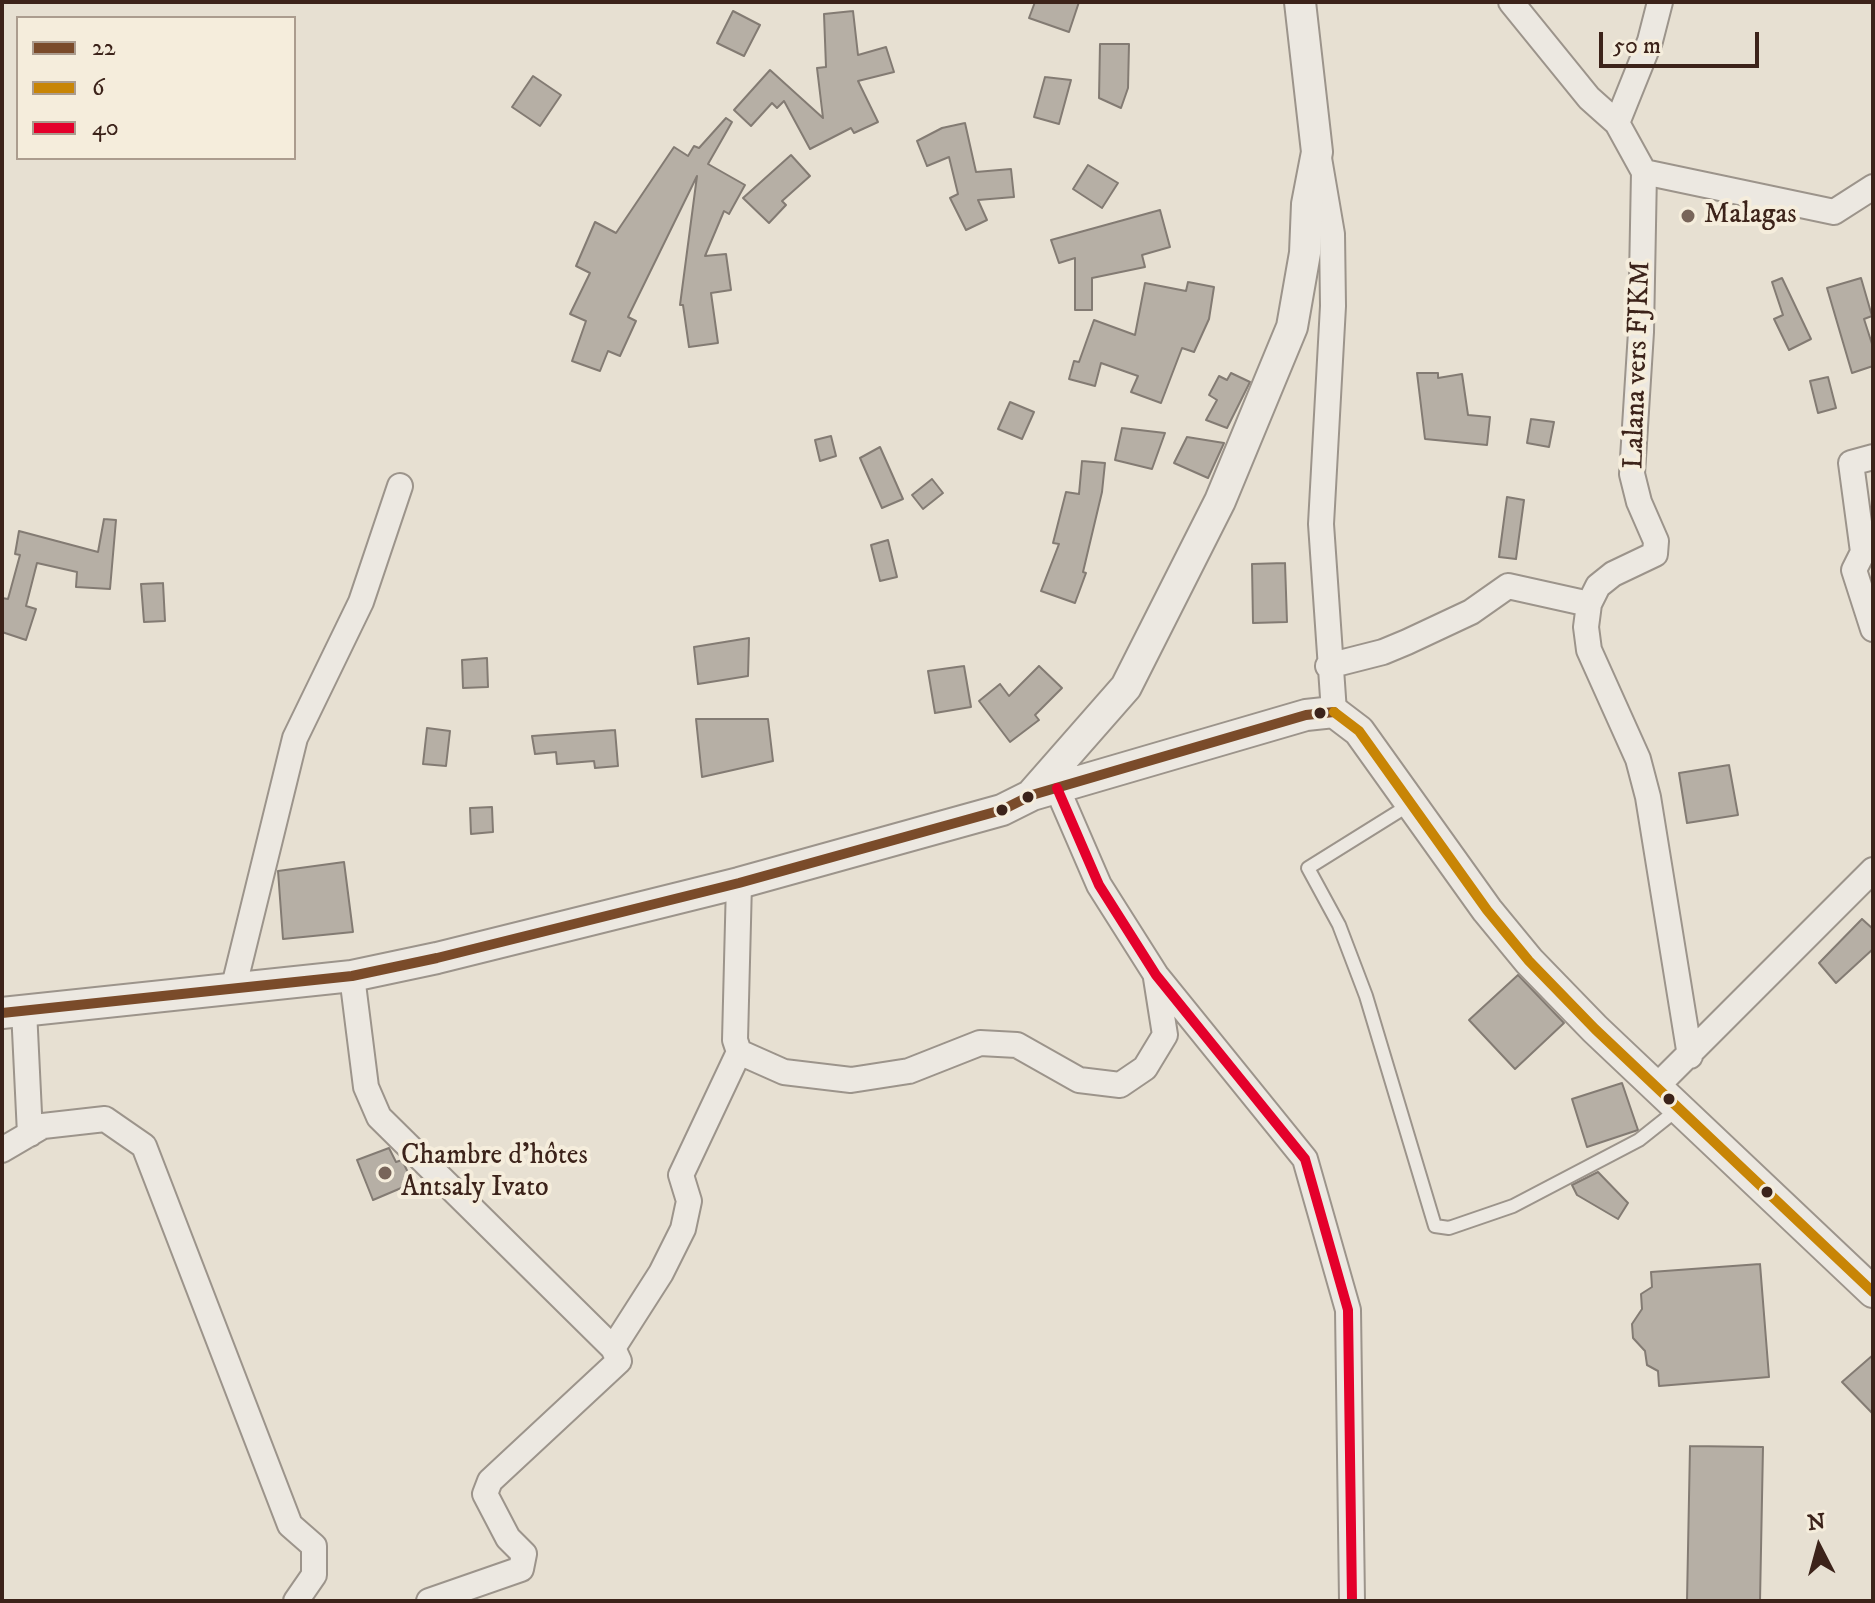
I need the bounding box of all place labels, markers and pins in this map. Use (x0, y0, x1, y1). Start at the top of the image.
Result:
place label: Malagas (1704, 199, 1797, 233)
marker: Malagas (1679, 207, 1697, 225)
unlabelled marker (1312, 705, 1328, 721)
unlabelled marker (1020, 789, 1036, 805)
unlabelled marker (994, 802, 1010, 818)
unlabelled marker (1661, 1091, 1677, 1107)
place label: Chambre d'hôtes Antsaly Ivato (401, 1140, 588, 1206)
marker: Chambre d'hôtes Antsaly Ivato (376, 1164, 394, 1182)
unlabelled marker (1759, 1184, 1775, 1200)

